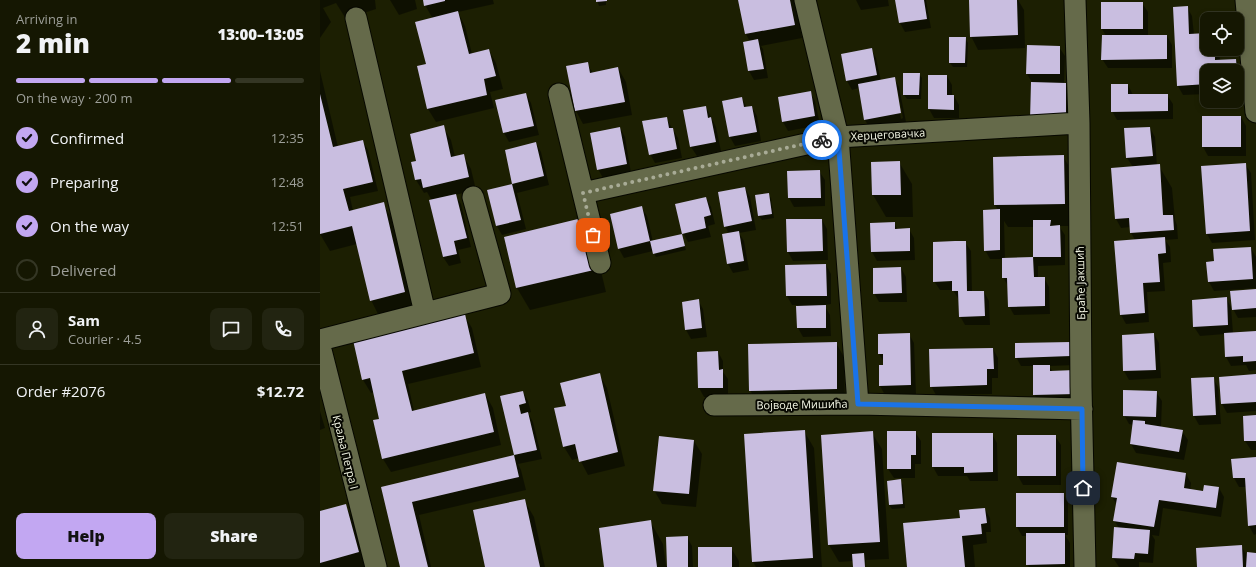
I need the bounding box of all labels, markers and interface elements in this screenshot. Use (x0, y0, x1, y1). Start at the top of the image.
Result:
text: Arriving in (16, 10, 78, 28)
map controls (1200, 12, 1244, 108)
button: locate (1200, 12, 1244, 56)
text: 13:00–13:05 (218, 24, 304, 44)
text: 2 min (16, 25, 90, 61)
button: layers (1200, 64, 1244, 108)
text: On the way · 200 m (16, 89, 132, 107)
courier (802, 120, 842, 160)
street label: Херцеговачка (850, 125, 926, 143)
icon: check (16, 127, 38, 149)
text: Confirmed (50, 128, 124, 148)
text: 12:35 (271, 129, 304, 147)
icon: bike (811, 129, 833, 151)
icon: check (16, 171, 38, 193)
text: Preparing (50, 172, 118, 192)
text: 12:48 (271, 173, 304, 191)
icon: check (16, 215, 38, 237)
text: On the way (50, 216, 129, 236)
text: 12:51 (271, 217, 304, 235)
pin (576, 218, 610, 252)
icon: bag (582, 224, 604, 246)
street label: Браће Јакшић (1072, 246, 1088, 320)
text: Delivered (50, 260, 117, 280)
button: person (16, 308, 58, 350)
button: chat (210, 308, 252, 350)
button: phone (262, 308, 304, 350)
text: Sam (68, 310, 100, 330)
text: Courier · 4.5 (68, 330, 142, 348)
text: Order #2076 (16, 381, 105, 401)
text: $12.72 (257, 381, 304, 401)
street label: Војводе Мишића (756, 396, 848, 412)
street label: Краља Петра I (330, 413, 362, 491)
pin (1066, 471, 1100, 505)
icon: home (1072, 477, 1094, 499)
button: Help (16, 513, 156, 559)
button: Share (164, 513, 304, 559)

